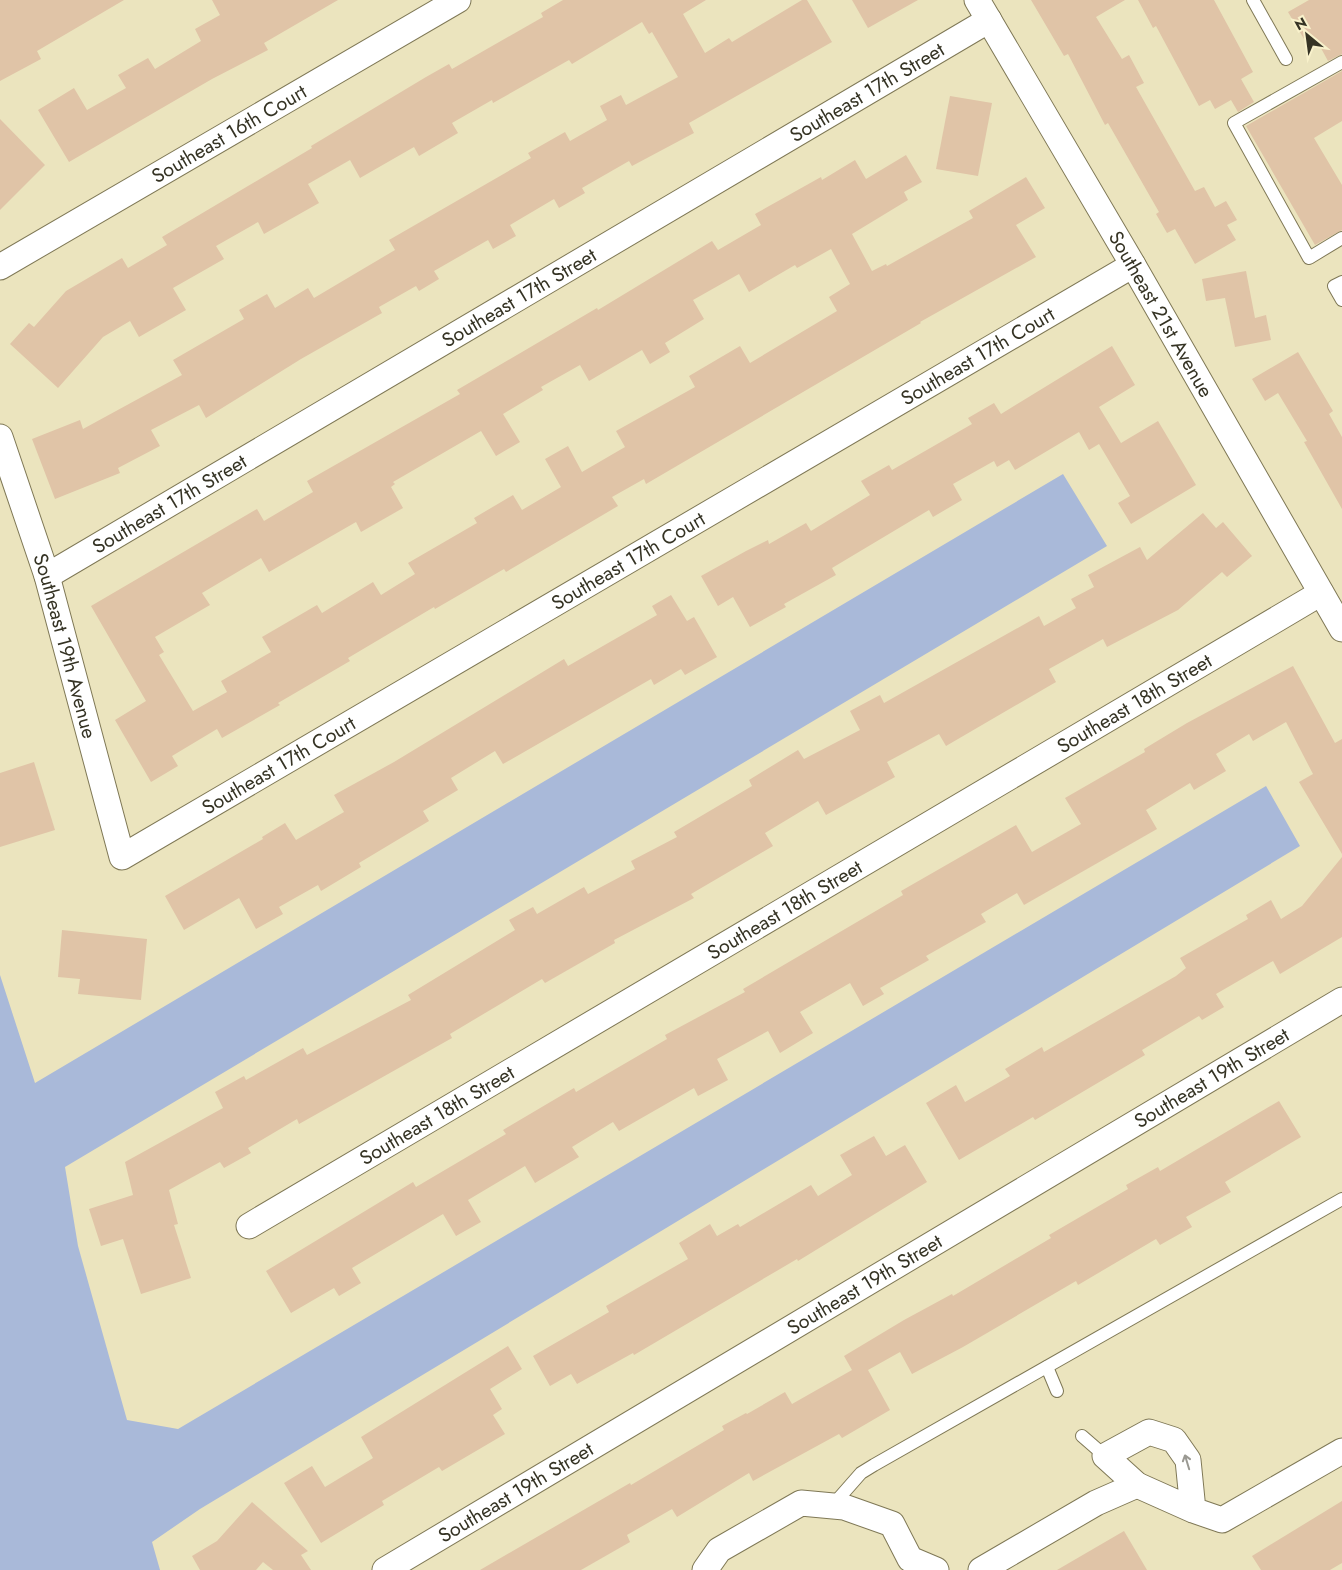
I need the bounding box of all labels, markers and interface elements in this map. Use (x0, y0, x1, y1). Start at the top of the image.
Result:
north arrow (1282, 10, 1332, 60)
text: N (1291, 12, 1310, 35)
street label: Southeast 17th Street (784, 35, 950, 150)
street label: Southeast 16th Court (146, 77, 312, 191)
street label: Southeast 21st Avenue (1101, 226, 1220, 403)
street label: Southeast 17th Street (436, 241, 602, 355)
street label: Southeast 17th Court (895, 300, 1060, 413)
street label: Southeast 17th Street (87, 447, 252, 561)
street label: Southeast 17th Court (546, 505, 711, 618)
street label: Southeast 19th Avenue (25, 550, 104, 742)
street label: Southeast 18th Street (1052, 647, 1218, 761)
street label: Southeast 17th Court (196, 709, 361, 822)
street label: Southeast 18th Street (702, 853, 868, 967)
street label: Southeast 19th Street (1129, 1021, 1295, 1136)
street label: Southeast 18th Street (354, 1058, 520, 1173)
street label: Southeast 19th Street (782, 1227, 948, 1342)
street label: Southeast 19th Street (433, 1435, 599, 1550)
one-way arrow (1181, 1455, 1191, 1471)

